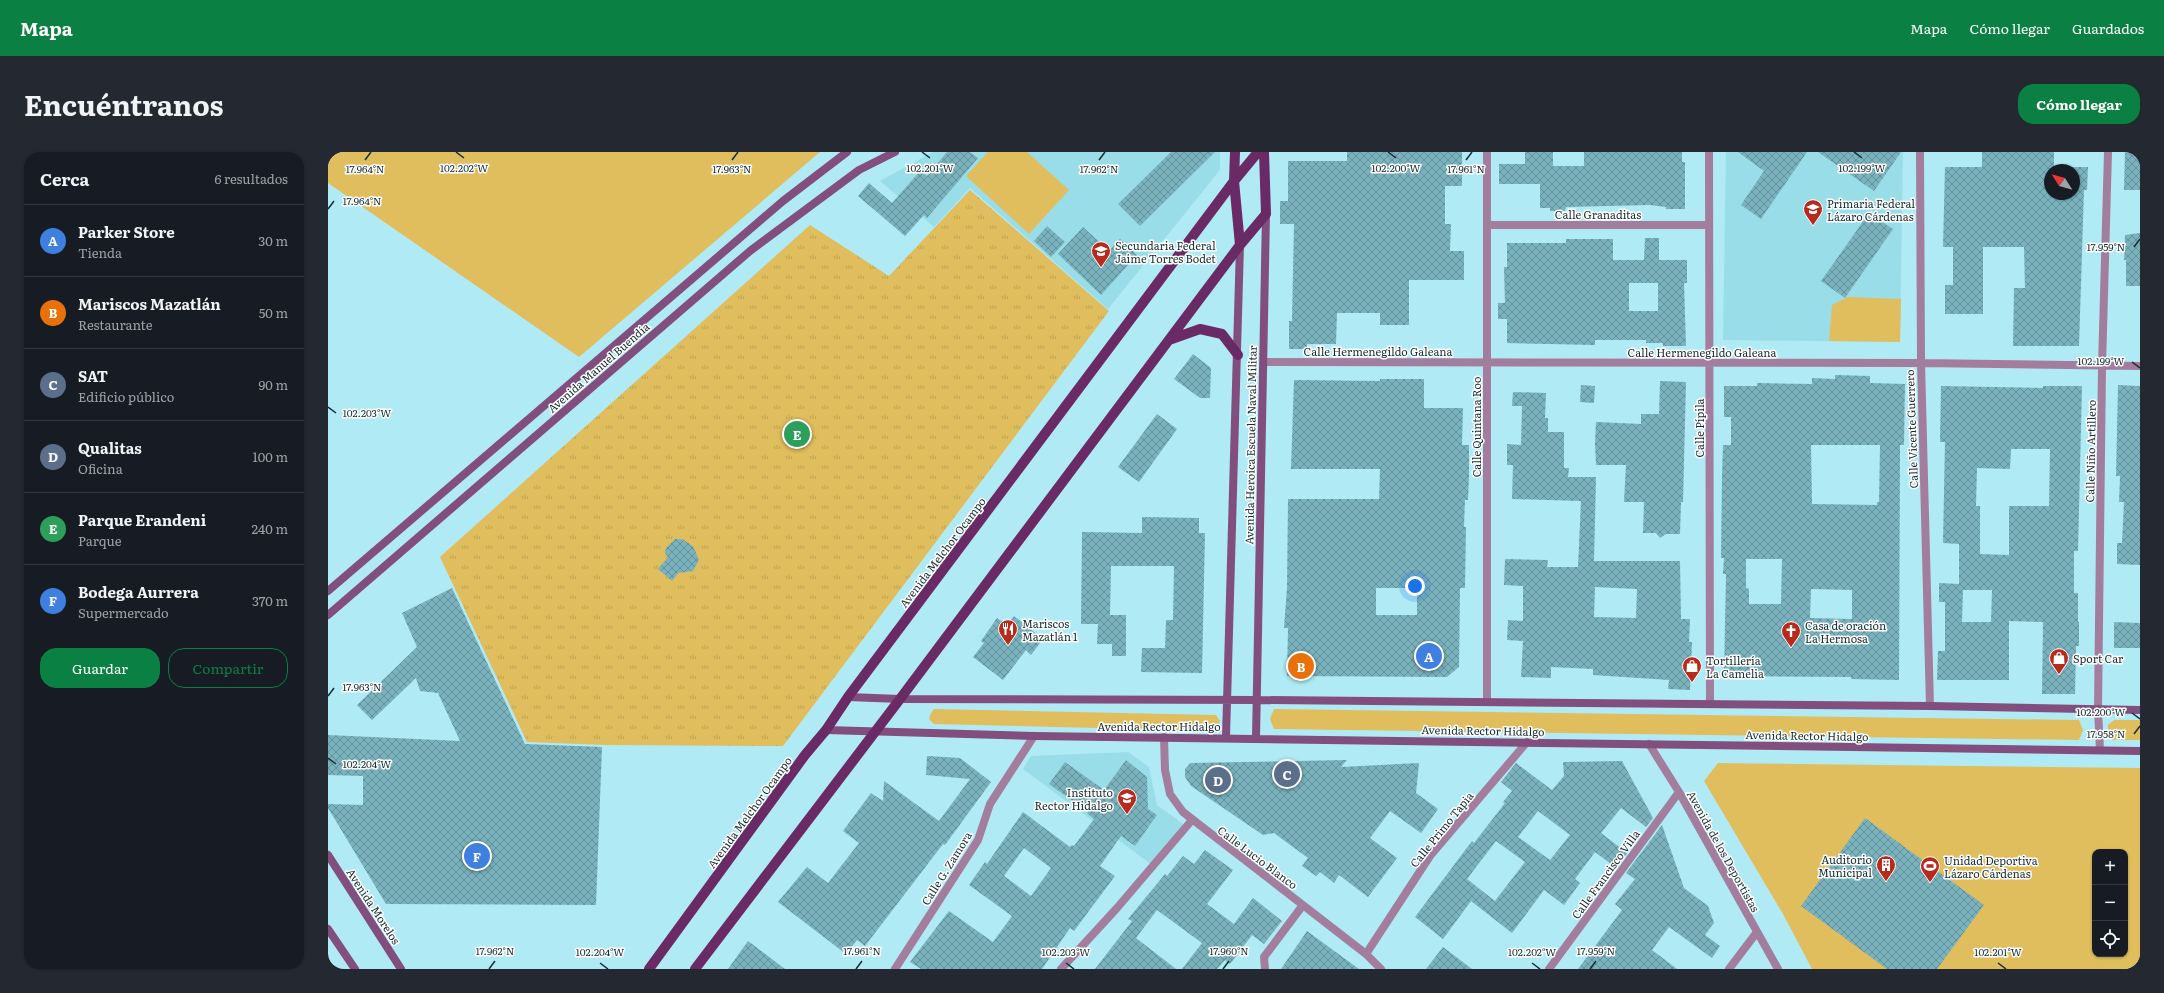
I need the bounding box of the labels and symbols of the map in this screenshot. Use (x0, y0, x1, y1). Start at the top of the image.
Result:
text: 102.202°W (440, 160, 488, 175)
text: 102.201°W (906, 160, 954, 175)
text: 102.200°W (1372, 160, 1421, 175)
text: 102.199°W (1839, 160, 1886, 175)
text: 17.964°N (346, 161, 384, 176)
text: 17.963°N (713, 161, 751, 176)
text: 17.962°N (1080, 161, 1118, 176)
text: 17.961°N (1447, 161, 1485, 176)
north arrow (2044, 164, 2080, 200)
text: 17.964°N (343, 193, 381, 208)
place label: Primaria Federal Lázaro Cárdenas (1827, 195, 1915, 224)
school or university icon: Primaria Federal Lázaro Cárdenas (1802, 198, 1824, 226)
street label: Calle Granaditas (1555, 206, 1641, 222)
place label: Secundaria Federal Jaime Torres Bodet (1115, 237, 1216, 266)
text: 17.959°N (2087, 239, 2125, 254)
school or university icon: Secundaria Federal Jaime Torres Bodet (1090, 240, 1112, 268)
street label: Avenida Manuel Buendía (544, 318, 652, 416)
street label: Calle Hermenegildo Galeana (1304, 343, 1453, 359)
street label: Avenida Heroica Escuela Naval Militar (1240, 344, 1260, 545)
street label: Calle Hermenegildo Galeana (1628, 344, 1777, 360)
text: 102.199°W (2078, 353, 2125, 368)
street label: Calle Vicente Guerrero (1901, 369, 1921, 489)
street label: Calle Quintana Roo (1468, 377, 1484, 477)
street label: Calle Pípila (1691, 398, 1707, 458)
street label: Calle Niño Artillero (2081, 400, 2099, 502)
text: 102.203°W (343, 405, 391, 420)
pin: E (784, 419, 810, 449)
street label: Avenida Melchor Ocampo (895, 493, 989, 611)
your location (1405, 576, 1425, 596)
place label: Mariscos Mazatlán 1 (1022, 615, 1078, 644)
place label: Casa de oración La Hermosa (1805, 617, 1886, 646)
restaurant icon: Mariscos Mazatlán 1 (997, 618, 1019, 646)
church icon: Casa de oración La Hermosa (1780, 620, 1802, 648)
pin: A (1416, 641, 1442, 671)
shop icon: Sport Car (2048, 647, 2070, 675)
place label: Sport Car (2073, 650, 2124, 666)
pin: B (1288, 651, 1314, 681)
place label: Tortillería La Camelia (1706, 652, 1764, 681)
shop icon: Tortillería La Camelia (1681, 655, 1703, 683)
text: 17.963°N (343, 679, 381, 694)
text: 102.200°W (2077, 704, 2126, 719)
street label: Avenida Rector Hidalgo (1097, 718, 1221, 734)
street label: Avenida Rector Hidalgo (1421, 721, 1545, 739)
street label: Avenida Rector Hidalgo (1745, 726, 1869, 744)
text: 17.958°N (2087, 726, 2125, 741)
street label: Avenida Melchor Ocampo (703, 753, 795, 871)
text: 102.204°W (343, 756, 391, 771)
pin: C (1274, 759, 1300, 789)
pin: D (1205, 765, 1231, 795)
place label: Instituto Rector Hidalgo (1034, 784, 1113, 813)
school or university icon: Instituto Rector Hidalgo (1116, 787, 1138, 815)
street label: Avenida de los Deportistas (1684, 787, 1764, 915)
street label: Calle Primo Tapia (1406, 788, 1477, 870)
street label: Calle Lucio Blanco (1215, 822, 1301, 892)
street label: Calle Francisco Villa (1567, 826, 1643, 922)
street label: Calle G. Zamora (917, 828, 975, 908)
pin: F (464, 841, 490, 871)
place label: Auditorio Municipal (1818, 851, 1872, 880)
place label: Unidad Deportiva Lázaro Cárdenas (1944, 852, 2038, 881)
building icon: Auditorio Municipal (1875, 854, 1897, 882)
sports icon: Unidad Deportiva Lázaro Cárdenas (1919, 855, 1941, 883)
street label: Avenida Morelos (344, 865, 405, 947)
text: 17.962°N (476, 943, 514, 958)
text: 17.961°N (843, 943, 881, 958)
text: 17.960°N (1209, 943, 1249, 958)
text: 17.959°N (1577, 943, 1615, 958)
text: 102.204°W (576, 944, 624, 959)
text: 102.203°W (1042, 944, 1090, 959)
text: 102.202°W (1508, 944, 1556, 959)
text: 102.201°W (1974, 944, 2022, 959)

